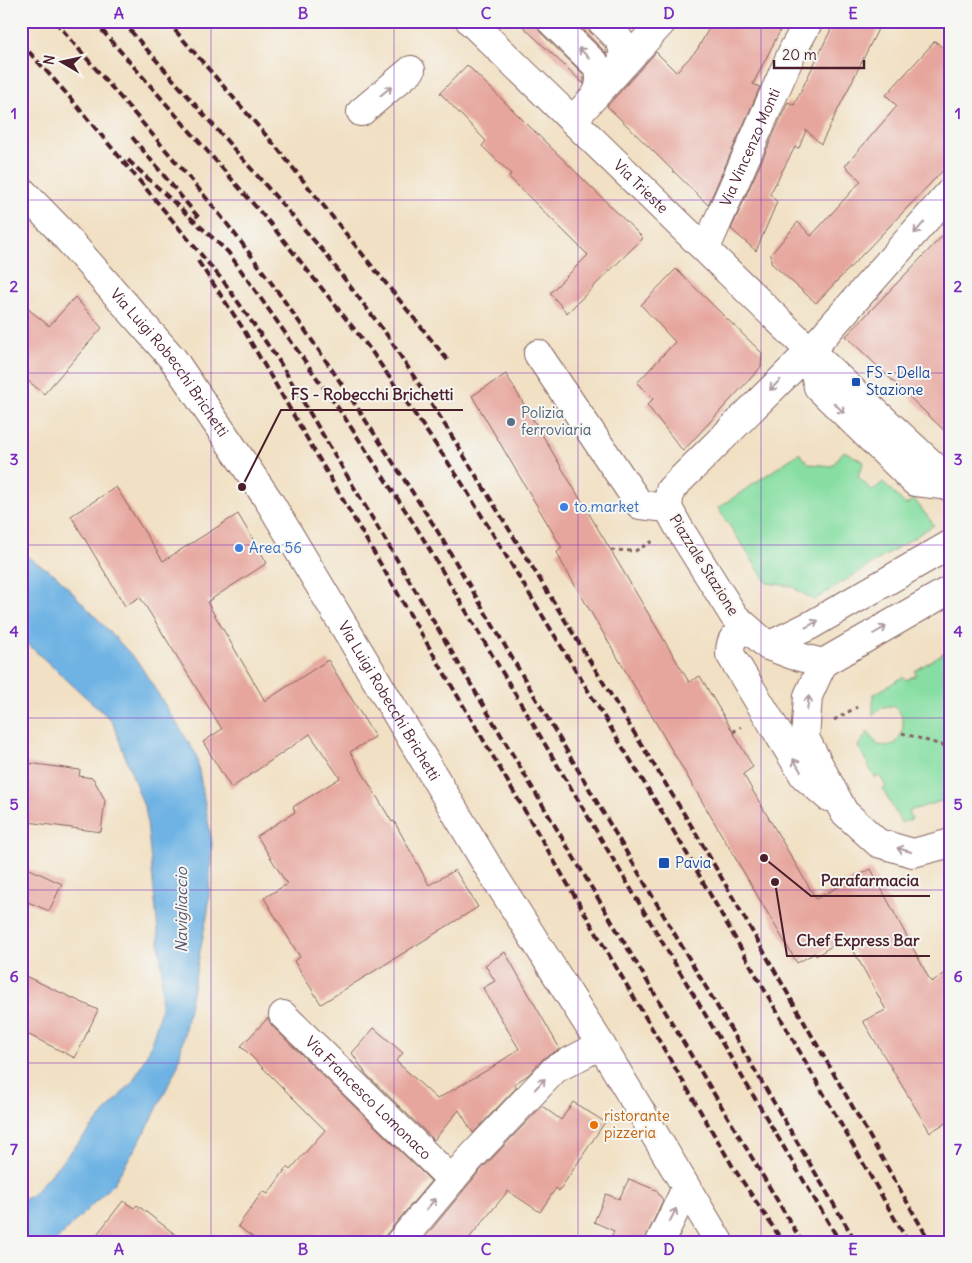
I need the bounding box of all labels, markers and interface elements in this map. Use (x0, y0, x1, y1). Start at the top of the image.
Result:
text: A (114, 3, 124, 23)
text: B (298, 3, 309, 23)
text: C (481, 3, 492, 23)
text: D (663, 3, 675, 23)
text: E (848, 3, 858, 23)
north arrow (38, 38, 88, 88)
scale bar (774, 38, 864, 70)
text: 20 m (782, 45, 817, 64)
one-way arrow (578, 47, 590, 59)
text: N (40, 54, 59, 66)
one-way arrow (380, 85, 393, 96)
street label: Via Vincenzo Monti (716, 85, 784, 209)
text: 1 (11, 103, 17, 123)
text: 1 (955, 103, 961, 123)
street label: Via Trieste (610, 156, 673, 217)
one-way arrow (913, 221, 924, 234)
text: 2 (10, 276, 19, 296)
text: 2 (954, 276, 963, 296)
street label: Via Luigi Robecchi Brichetti (106, 284, 233, 440)
place label: FS - Della Stazione (866, 363, 931, 399)
marker: FS - Della Stazione (850, 376, 862, 388)
callout: FS - Robecchi Brichetti (281, 379, 463, 410)
one-way arrow (770, 379, 782, 391)
text: FS - Robecchi Brichetti (291, 384, 453, 404)
one-way arrow (833, 401, 845, 414)
place label: Polizia ferroviaria (521, 403, 592, 439)
marker: Polizia ferroviaria (505, 416, 517, 428)
text: 3 (9, 449, 19, 469)
text: 3 (953, 449, 963, 469)
place label: to.market (574, 497, 639, 516)
marker: to.market (558, 501, 570, 513)
street label: Piazzale Stazione (666, 510, 743, 619)
place label: Area 56 (249, 538, 302, 557)
marker: Area 56 (233, 542, 245, 554)
street label: Via Luigi Robecchi Brichetti (334, 618, 444, 784)
one-way arrow (804, 619, 819, 629)
text: 4 (9, 621, 19, 641)
text: 4 (953, 621, 963, 641)
one-way arrow (872, 625, 887, 635)
one-way arrow (803, 695, 813, 711)
one-way arrow (792, 759, 802, 773)
text: 5 (9, 794, 19, 814)
text: 5 (953, 794, 963, 814)
one-way arrow (896, 845, 912, 855)
place label: Pavia (675, 853, 712, 872)
marker: Pavia (657, 856, 671, 870)
callout: Parafarmacia (811, 865, 930, 896)
water label: Navigliaccio (171, 866, 191, 953)
text: Parafarmacia (821, 870, 919, 890)
callout: Chef Express Bar (787, 925, 930, 956)
text: Chef Express Bar (797, 930, 920, 951)
text: 6 (9, 966, 19, 986)
text: 6 (953, 966, 963, 986)
street label: Via Francesco Lomonaco (301, 1032, 436, 1164)
one-way arrow (534, 1078, 546, 1091)
place label: ristorante pizzeria (604, 1106, 670, 1142)
marker: ristorante pizzeria (588, 1119, 600, 1131)
text: 7 (10, 1139, 18, 1159)
text: 7 (954, 1139, 962, 1159)
one-way arrow (426, 1198, 437, 1211)
one-way arrow (669, 1208, 678, 1223)
text: A (114, 1239, 124, 1259)
text: B (298, 1239, 309, 1259)
text: C (481, 1239, 492, 1259)
text: D (663, 1239, 675, 1259)
text: E (848, 1239, 858, 1259)

